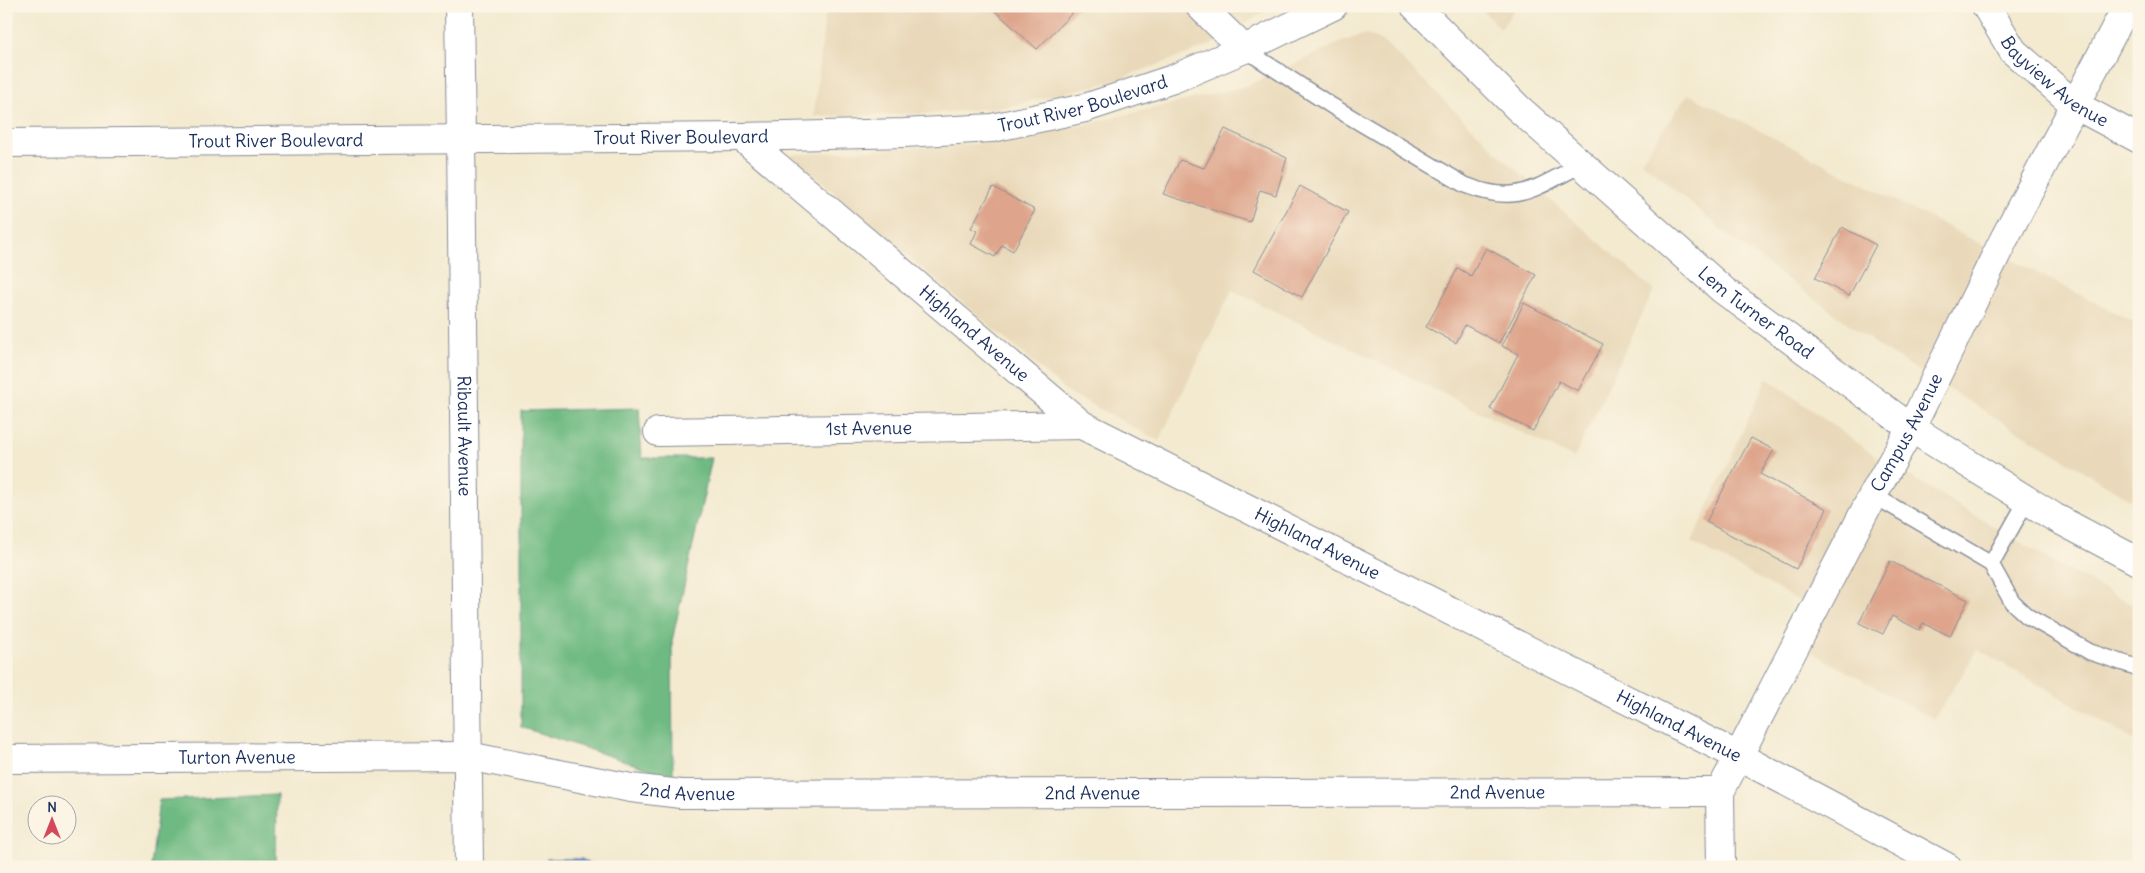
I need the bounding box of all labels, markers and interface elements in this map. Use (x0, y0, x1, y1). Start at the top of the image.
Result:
street label: Bayview Avenue (1996, 32, 2112, 132)
street label: Trout River Boulevard (996, 70, 1171, 137)
street label: Trout River Boulevard (593, 124, 769, 149)
street label: Trout River Boulevard (188, 128, 364, 153)
street label: Lem Turner Road (1694, 261, 1819, 364)
street label: Highland Avenue (914, 280, 1034, 386)
street label: Campus Avenue (1865, 369, 1947, 496)
street label: Ribault Avenue (453, 375, 477, 497)
street label: 1st Avenue (826, 416, 912, 440)
street label: Highland Avenue (1251, 502, 1384, 584)
street label: Highland Avenue (1612, 684, 1746, 767)
street label: Turton Avenue (178, 745, 296, 769)
street label: 2nd Avenue (639, 777, 735, 806)
street label: 2nd Avenue (1450, 780, 1545, 804)
street label: 2nd Avenue (1045, 781, 1140, 804)
north arrow (28, 796, 78, 846)
text: N (47, 798, 57, 816)

